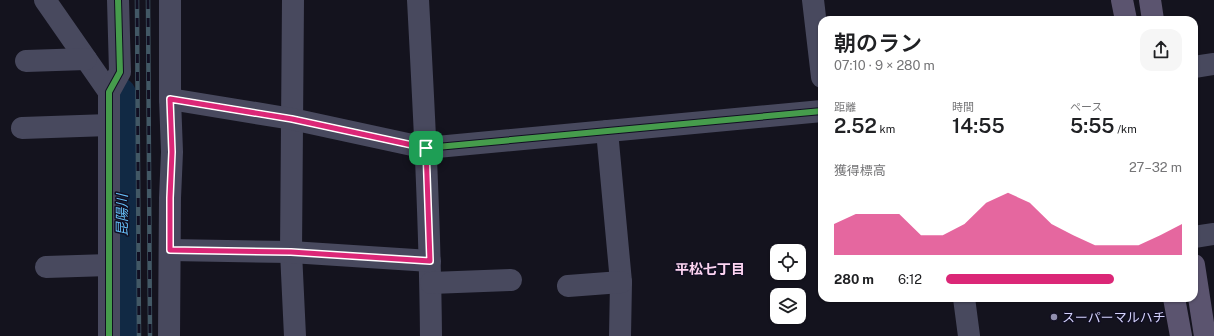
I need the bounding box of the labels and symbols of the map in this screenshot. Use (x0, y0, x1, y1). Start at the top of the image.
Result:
pin (409, 131, 443, 165)
water label: 昆陽川 (114, 192, 130, 236)
district label: 平松七丁目 (675, 261, 745, 277)
place label: スーパーマルハチ (1062, 310, 1166, 325)
marker: スーパーマルハチ (1049, 312, 1059, 322)

